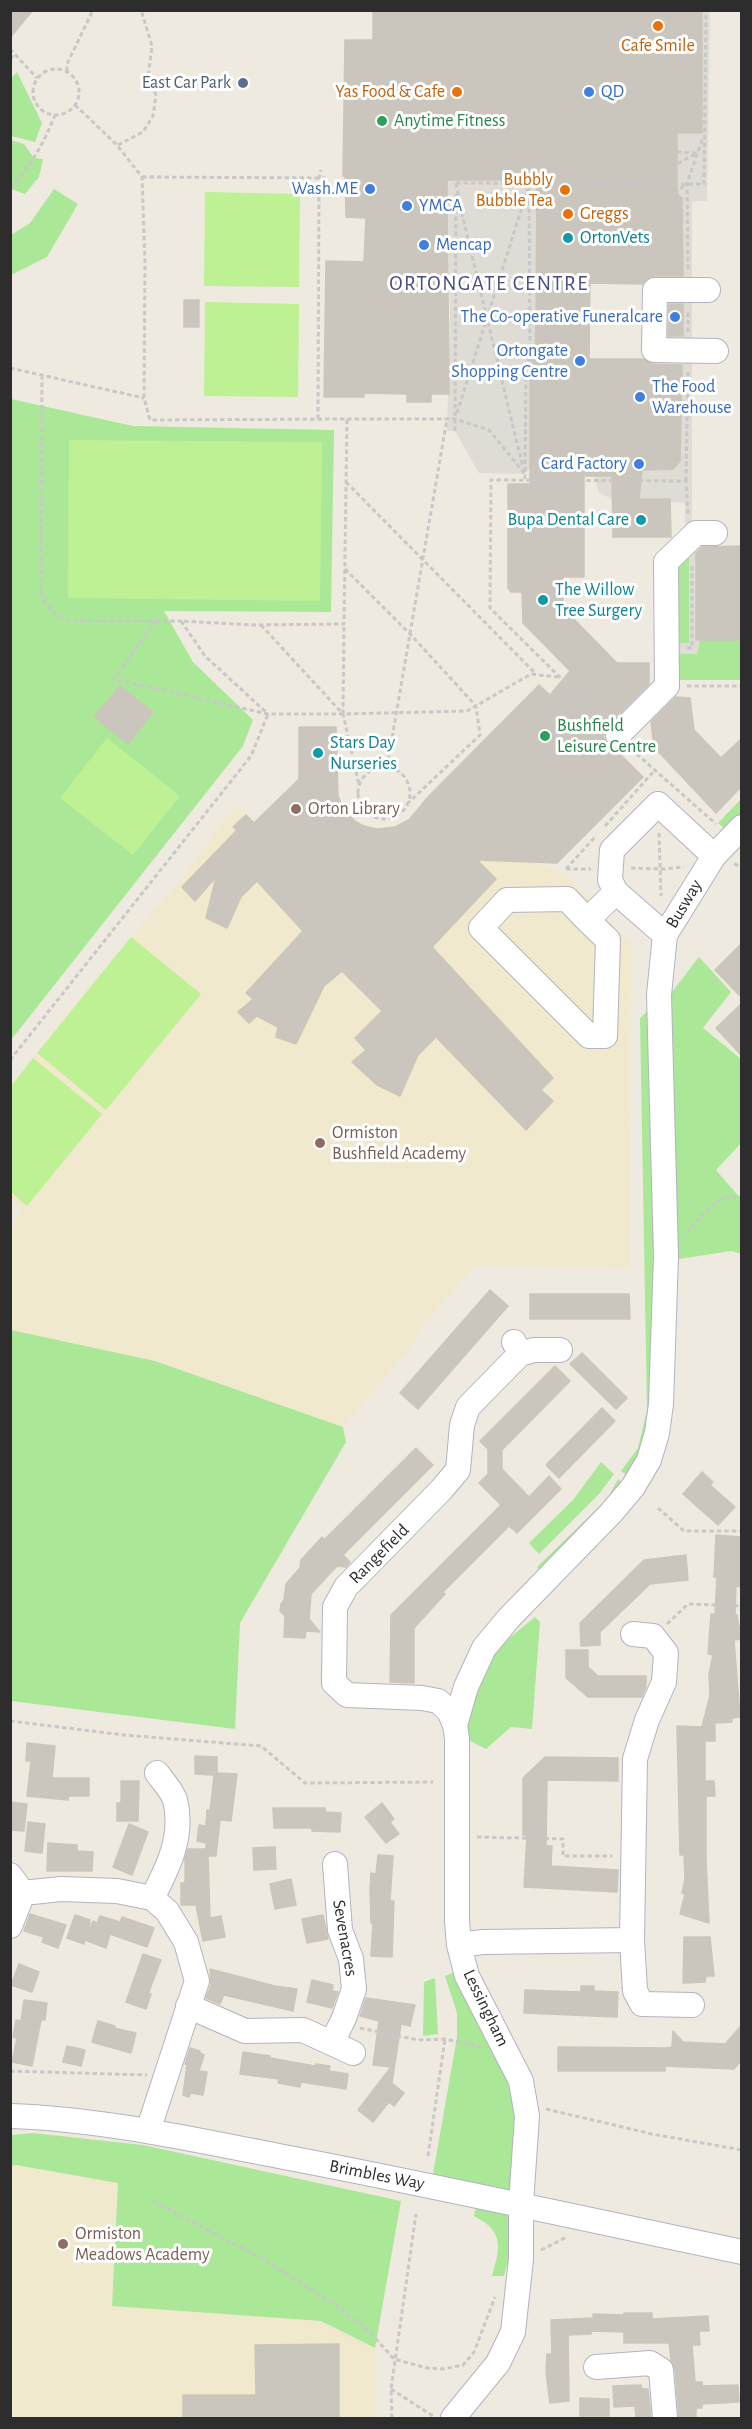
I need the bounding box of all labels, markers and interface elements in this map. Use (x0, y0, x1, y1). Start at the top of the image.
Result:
marker: Cafe Smile (651, 19, 665, 33)
place label: Cafe Smile (621, 35, 695, 57)
place label: East Car Park (142, 72, 231, 94)
marker: East Car Park (236, 76, 250, 90)
place label: Yas Food & Cafe (335, 81, 445, 103)
place label: QD (601, 81, 624, 103)
marker: Yas Food & Cafe (450, 85, 464, 99)
marker: QD (582, 85, 596, 99)
place label: Anytime Fitness (394, 110, 505, 132)
marker: Anytime Fitness (375, 114, 389, 128)
place label: Bubbly Bubble Tea (476, 169, 553, 212)
place label: Wash.ME (292, 178, 358, 200)
marker: Wash.ME (363, 182, 377, 196)
marker: Bubbly Bubble Tea (558, 183, 572, 197)
place label: YMCA (419, 195, 462, 217)
marker: YMCA (400, 199, 414, 213)
place label: Greggs (580, 203, 629, 225)
marker: Greggs (561, 207, 575, 221)
place label: OrtonVets (580, 227, 650, 249)
marker: OrtonVets (561, 231, 575, 245)
place label: Mencap (436, 234, 492, 256)
marker: Mencap (417, 238, 431, 252)
district label: ORTONGATE CENTRE (389, 271, 589, 297)
place label: The Co-operative Funeralcare (460, 306, 663, 328)
marker: The Co-operative Funeralcare (668, 310, 682, 324)
place label: Ortongate Shopping Centre (451, 340, 568, 382)
marker: Ortongate Shopping Centre (573, 354, 587, 368)
place label: The Food Warehouse (652, 376, 732, 418)
marker: The Food Warehouse (633, 390, 647, 404)
place label: Card Factory (541, 453, 627, 475)
marker: Card Factory (632, 457, 646, 471)
place label: Bupa Dental Care (507, 509, 629, 531)
marker: Bupa Dental Care (634, 513, 648, 527)
place label: The Willow Tree Surgery (555, 579, 642, 622)
marker: The Willow Tree Surgery (536, 593, 550, 607)
place label: Bushfield Leisure Centre (557, 715, 656, 758)
marker: Bushfield Leisure Centre (538, 729, 552, 743)
place label: Stars Day Nurseries (330, 732, 397, 774)
marker: Stars Day Nurseries (311, 746, 325, 760)
place label: Orton Library (308, 798, 400, 820)
marker: Orton Library (289, 802, 303, 816)
street label: Busway (661, 876, 707, 932)
place label: Ormiston Bushfield Academy (332, 1122, 466, 1164)
marker: Ormiston Bushfield Academy (313, 1136, 327, 1150)
street label: Rangefield (344, 1519, 414, 1589)
street label: Sevenacres (328, 1898, 362, 1978)
street label: Lessingham (458, 1966, 514, 2050)
street label: Brimbles Way (328, 2155, 426, 2195)
place label: Ormiston Meadows Academy (75, 2223, 210, 2266)
marker: Ormiston Meadows Academy (56, 2237, 70, 2251)

